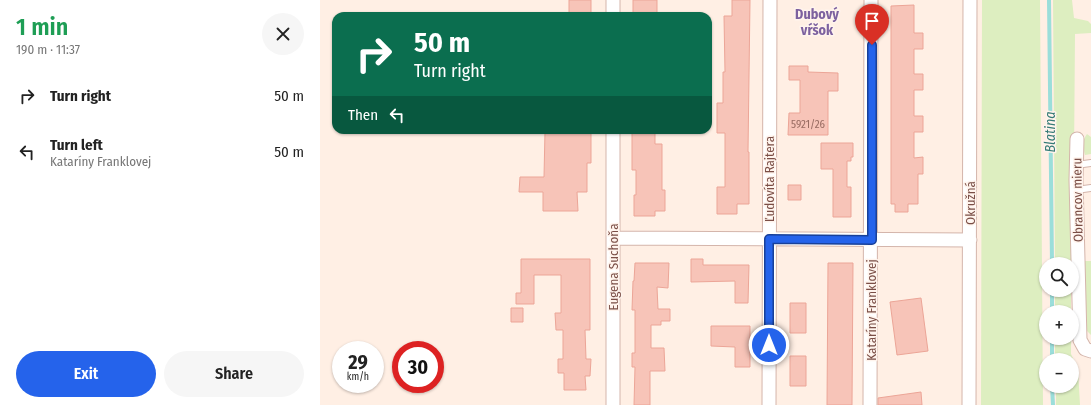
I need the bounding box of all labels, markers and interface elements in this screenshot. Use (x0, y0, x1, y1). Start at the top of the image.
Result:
pin (855, 4, 889, 45)
district label: Dubový vŕšok (795, 6, 839, 39)
icon: arrive (861, 10, 883, 32)
text: 1 min (16, 13, 68, 41)
button: close (262, 13, 304, 55)
text: 50 m (414, 26, 470, 59)
icon: right (348, 28, 400, 80)
text: 190 m · 11:37 (16, 42, 80, 57)
text: Turn right (414, 60, 486, 82)
icon: right (16, 85, 38, 107)
text: Turn right (50, 87, 111, 105)
text: 50 m (274, 87, 304, 105)
icon: left (386, 104, 408, 126)
text: Then (348, 106, 378, 124)
water label: Blatina (1042, 111, 1059, 153)
house number: 5921/26 (791, 118, 826, 131)
text: Turn left (50, 136, 103, 154)
street label: Ľudovíta Rajtera (762, 136, 777, 222)
icon: left (16, 141, 38, 163)
text: 50 m (274, 143, 304, 161)
text: Kataríny Franklovej (50, 154, 151, 169)
street label: Obrancov mieru (1069, 158, 1086, 242)
street label: Okružná (963, 181, 978, 225)
street label: Eugena Suchoňa (606, 223, 621, 311)
map controls (1039, 257, 1079, 393)
button: search (1039, 257, 1079, 297)
street label: Kataríny Franklovej (864, 259, 879, 361)
button: + (1039, 305, 1079, 345)
position arrow (748, 324, 790, 366)
speed limit sign: 30 (392, 341, 444, 393)
text: 29 (348, 350, 368, 374)
button: Exit (16, 351, 156, 397)
button: Share (164, 351, 304, 397)
button: − (1039, 353, 1079, 393)
text: km/h (347, 371, 369, 383)

